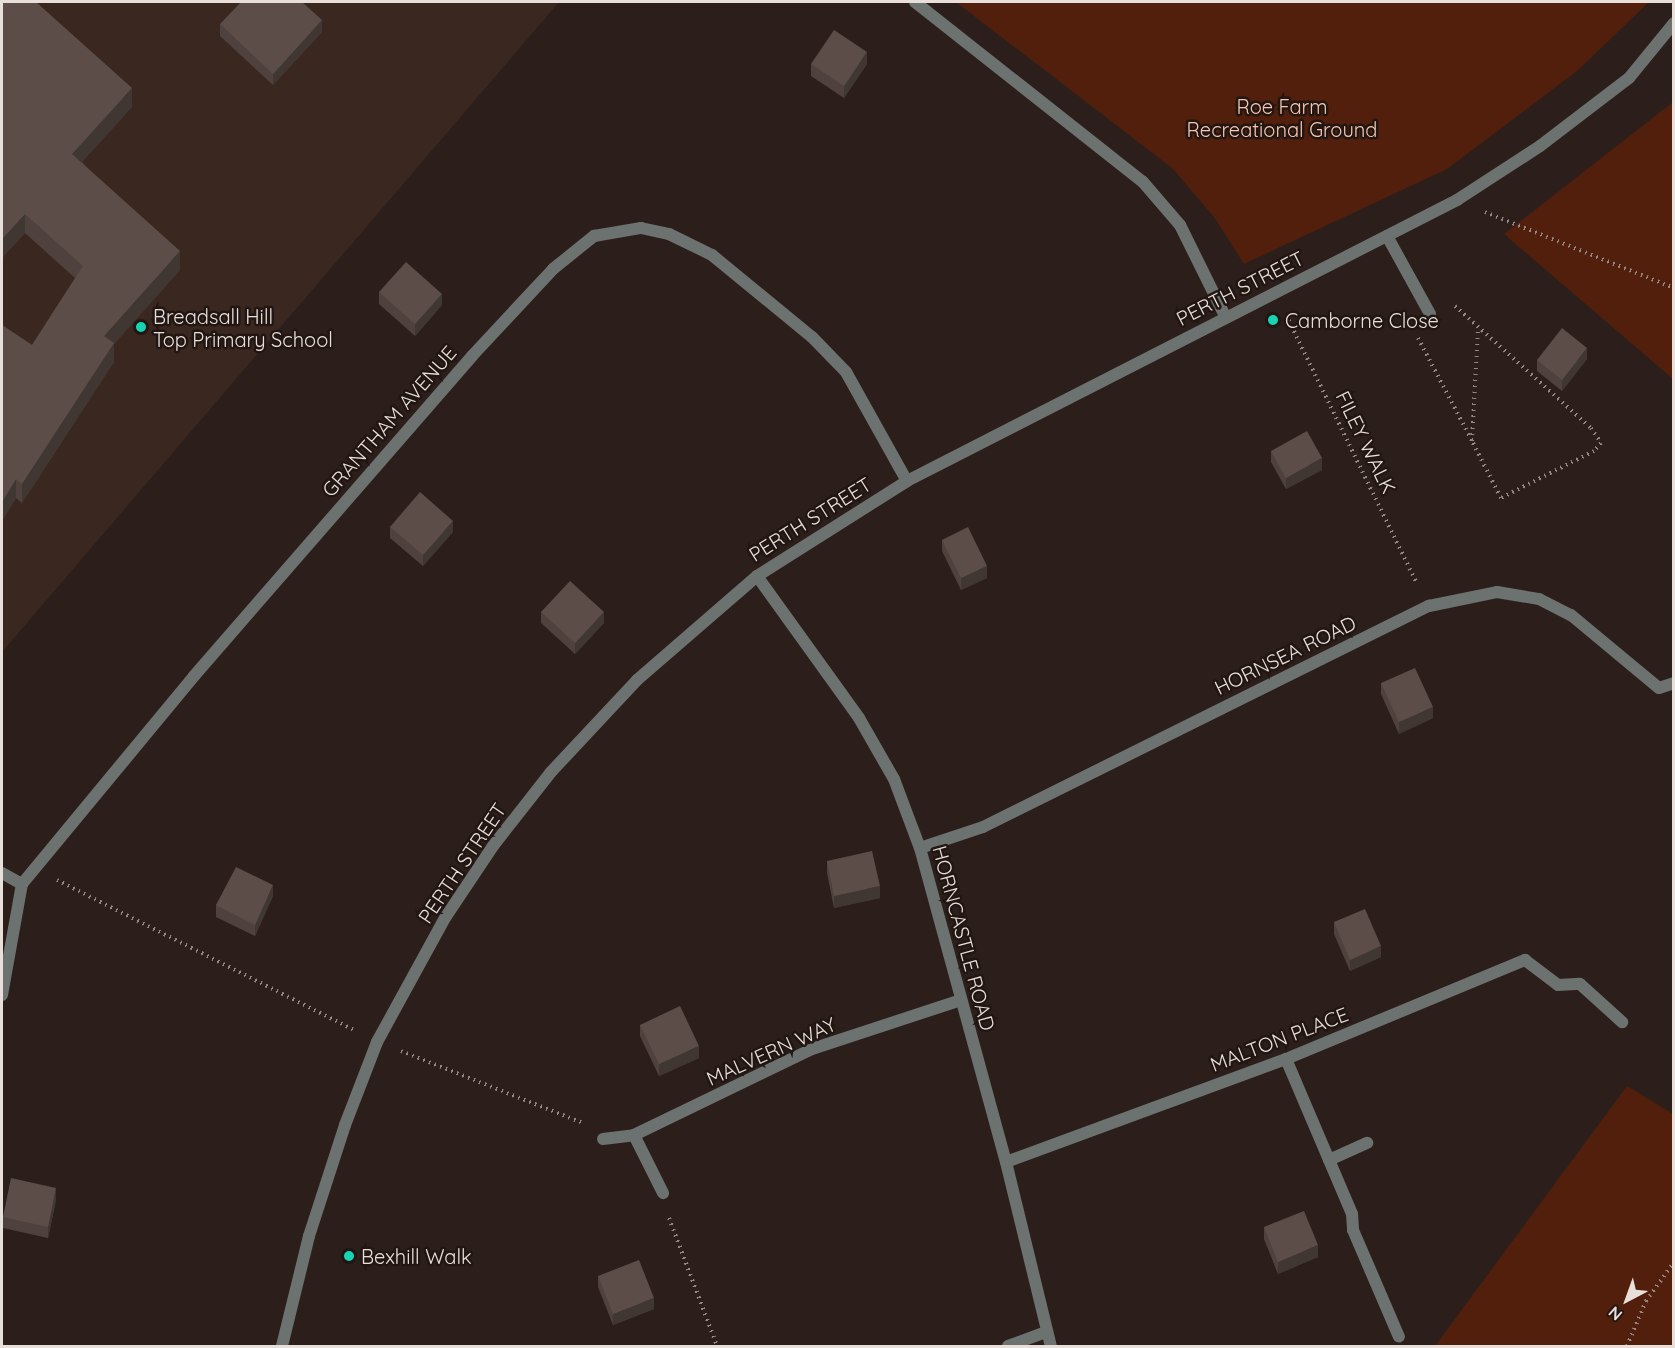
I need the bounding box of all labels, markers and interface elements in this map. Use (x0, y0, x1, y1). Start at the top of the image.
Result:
park label: Roe Farm Recreational Ground (1187, 94, 1377, 141)
street label: PERTH STREET (1172, 246, 1308, 330)
place label: Breadsall Hill Top Primary School (153, 304, 333, 351)
place label: Camborne Close (1285, 308, 1439, 332)
marker: Camborne Close (1266, 313, 1280, 327)
marker: Breadsall Hill Top Primary School (134, 320, 148, 334)
street label: GRANTHAM AVENUE (317, 341, 461, 501)
street label: FILEY WALK (1331, 387, 1401, 497)
street label: PERTH STREET (744, 472, 876, 566)
street label: HORNSEA ROAD (1210, 610, 1360, 700)
street label: PERTH STREET (413, 798, 511, 928)
street label: HORNCASTLE ROAD (928, 843, 1000, 1033)
street label: MALTON PLACE (1207, 1002, 1351, 1076)
street label: MALVERN WAY (702, 1012, 840, 1090)
place label: Bexhill Walk (361, 1244, 472, 1268)
marker: Bexhill Walk (342, 1249, 356, 1263)
north arrow (1597, 1270, 1657, 1330)
text: N (1604, 1302, 1626, 1325)

